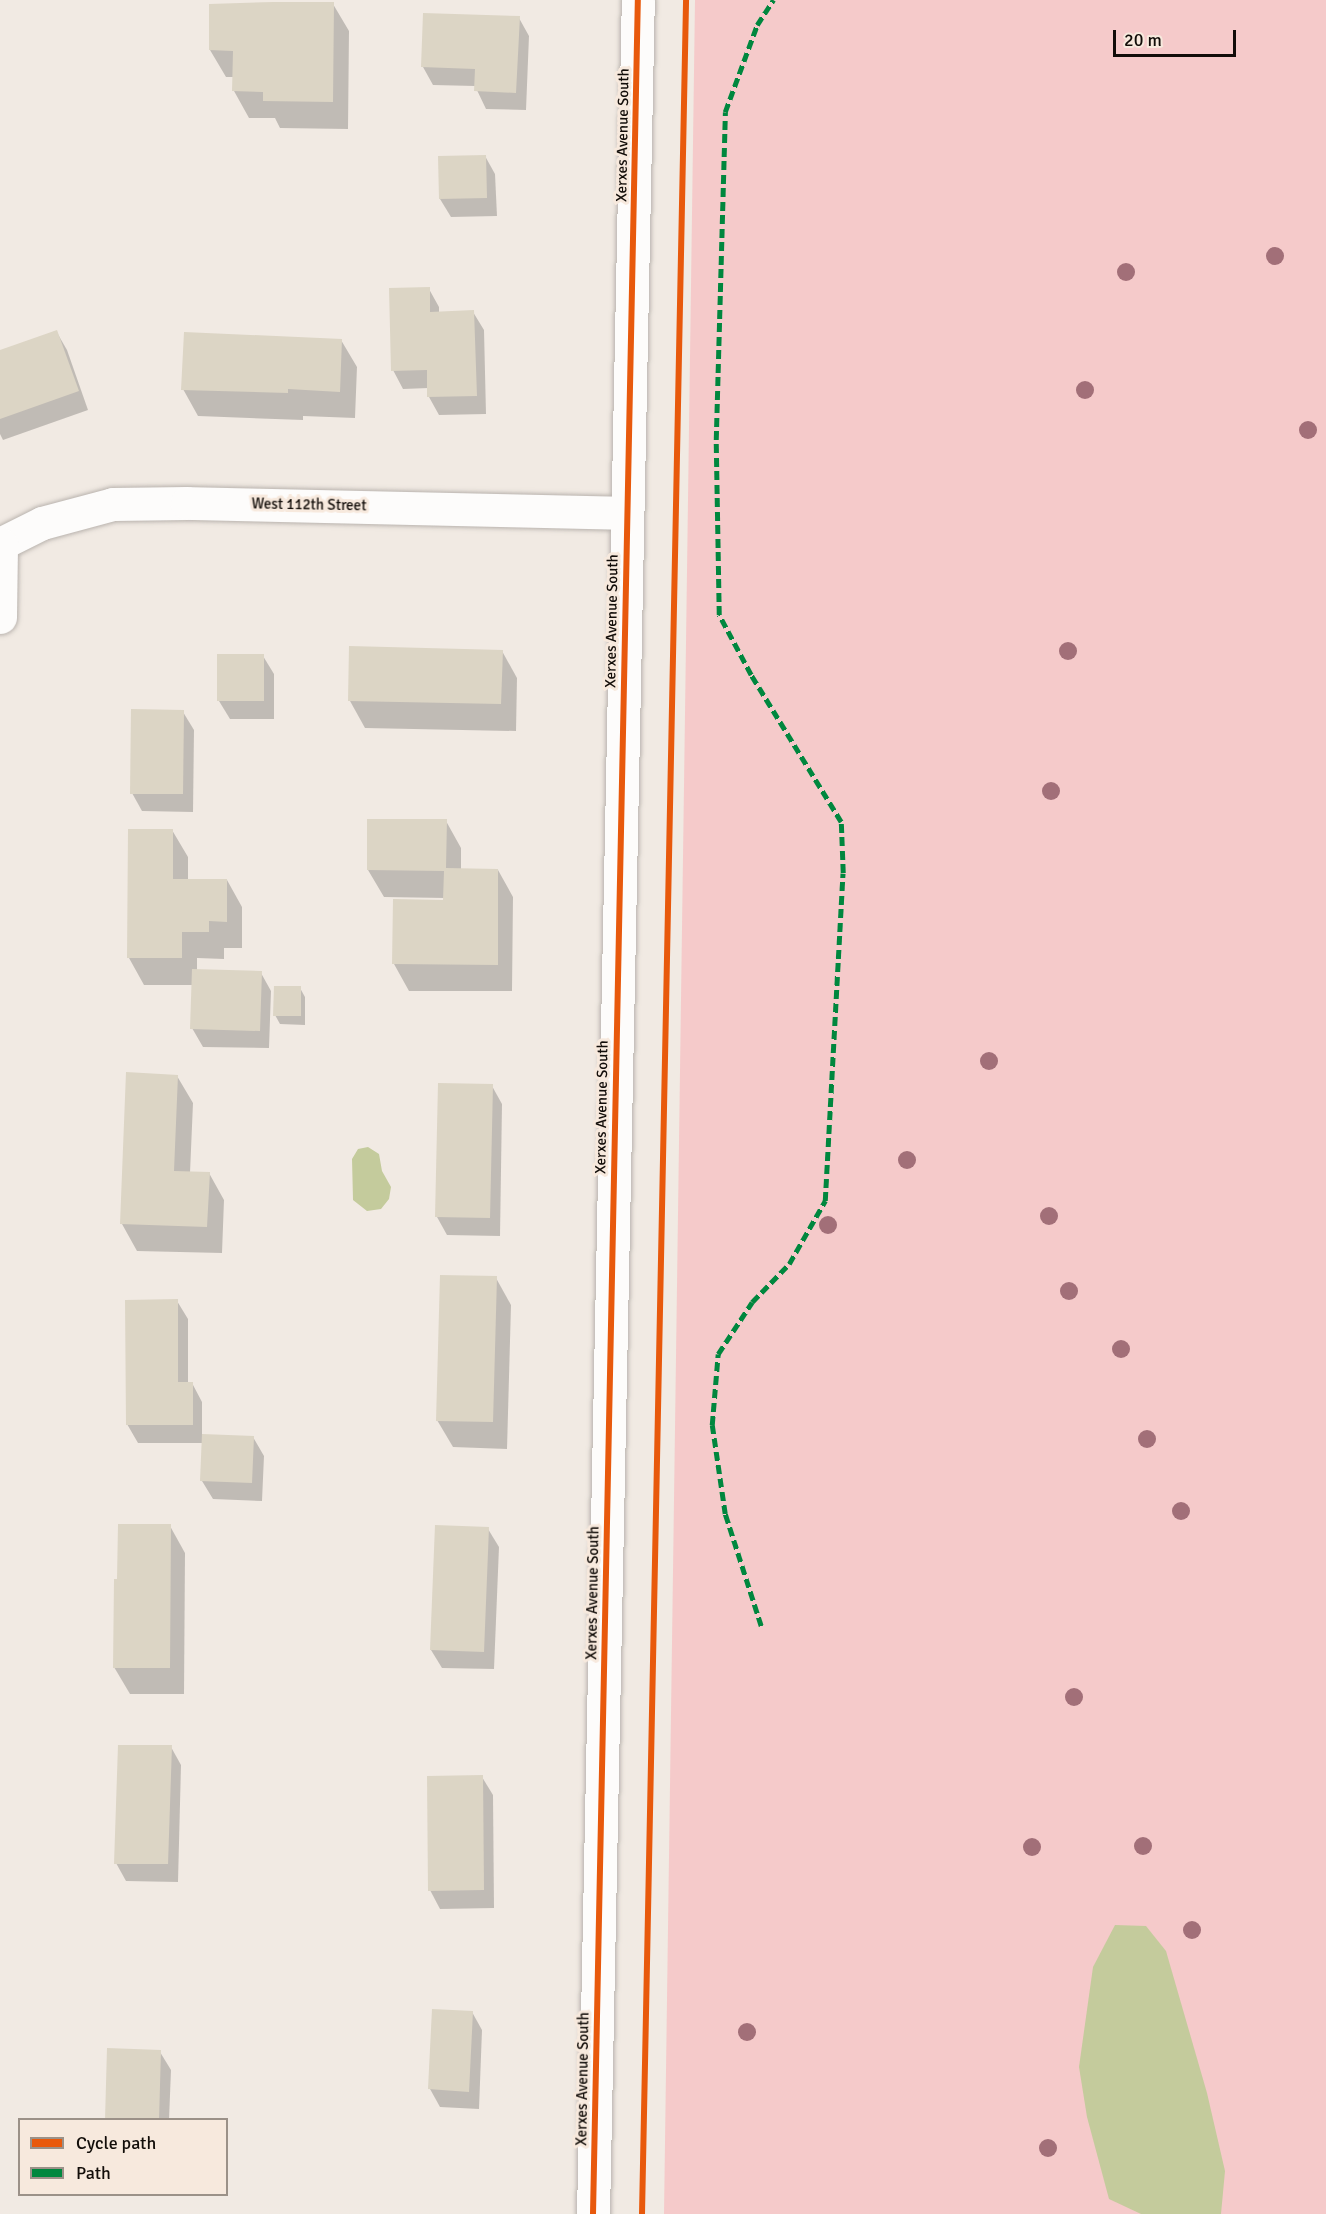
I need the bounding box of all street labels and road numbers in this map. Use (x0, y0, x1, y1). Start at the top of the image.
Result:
street label: Xerxes Avenue South (613, 68, 633, 202)
street label: West 112th Street (251, 495, 367, 515)
street label: Xerxes Avenue South (602, 554, 622, 688)
street label: Xerxes Avenue South (592, 1040, 612, 1174)
street label: Xerxes Avenue South (583, 1526, 603, 1660)
street label: Xerxes Avenue South (573, 2012, 593, 2146)

